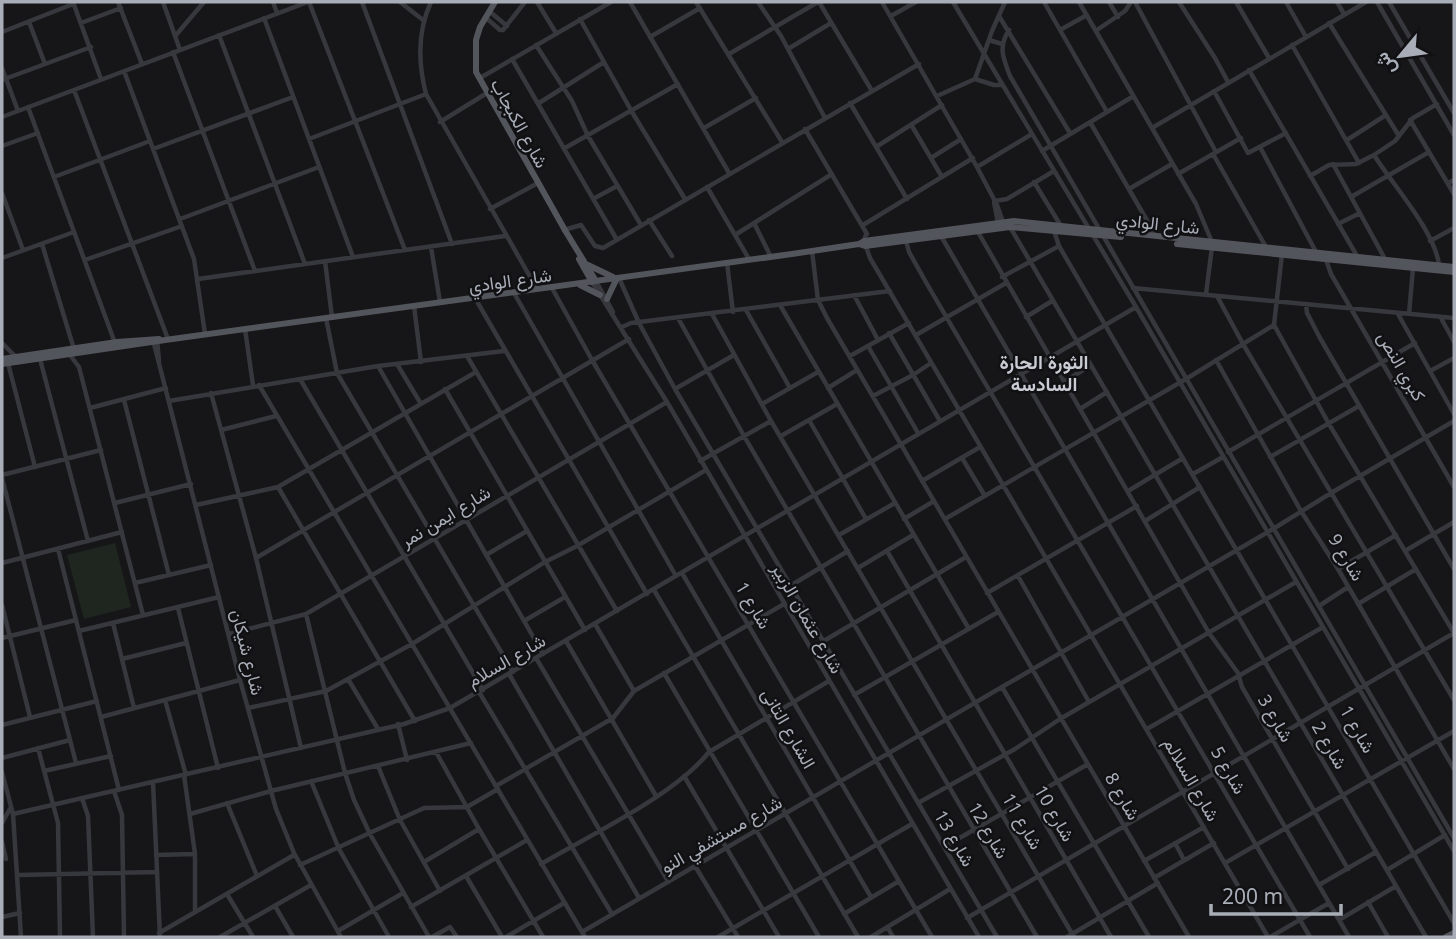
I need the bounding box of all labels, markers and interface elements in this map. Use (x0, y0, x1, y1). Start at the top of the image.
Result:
north arrow (1365, 21, 1435, 91)
text: ش (1368, 48, 1402, 81)
street label: شارع الكبجاب (485, 74, 554, 172)
street label: شارع الوادي (1115, 207, 1201, 243)
street label: شارع الوادي (467, 262, 554, 302)
street label: كبري النص (1369, 327, 1432, 407)
district label: الثورة الحارة السادسة (999, 349, 1089, 397)
street label: شارع ايمن نمر (395, 480, 495, 554)
street label: شارع 9 (1323, 529, 1370, 586)
street label: شارع عثمان الزبير (765, 557, 849, 678)
street label: شارع 1 (730, 577, 777, 634)
street label: شارع شيكان (225, 607, 270, 698)
street label: شارع السلام (462, 628, 550, 693)
street label: الشارع التانى (755, 683, 822, 773)
street label: شارع 3 (1252, 690, 1299, 747)
street label: شارع 1 (1334, 701, 1381, 758)
street label: شارع 2 (1306, 717, 1353, 774)
street label: شارع السلالم (1158, 733, 1226, 826)
street label: شارع 5 (1205, 742, 1252, 799)
street label: شارع 8 (1099, 768, 1146, 825)
street label: شارع 10 (1028, 780, 1081, 846)
street label: شارع 11 (996, 788, 1049, 854)
street label: شارع مستشفي النو (656, 790, 788, 882)
street label: شارع 12 (962, 797, 1015, 863)
street label: شارع 13 (928, 805, 981, 871)
scale bar (1211, 872, 1340, 916)
text: 200 m (1222, 882, 1283, 910)

